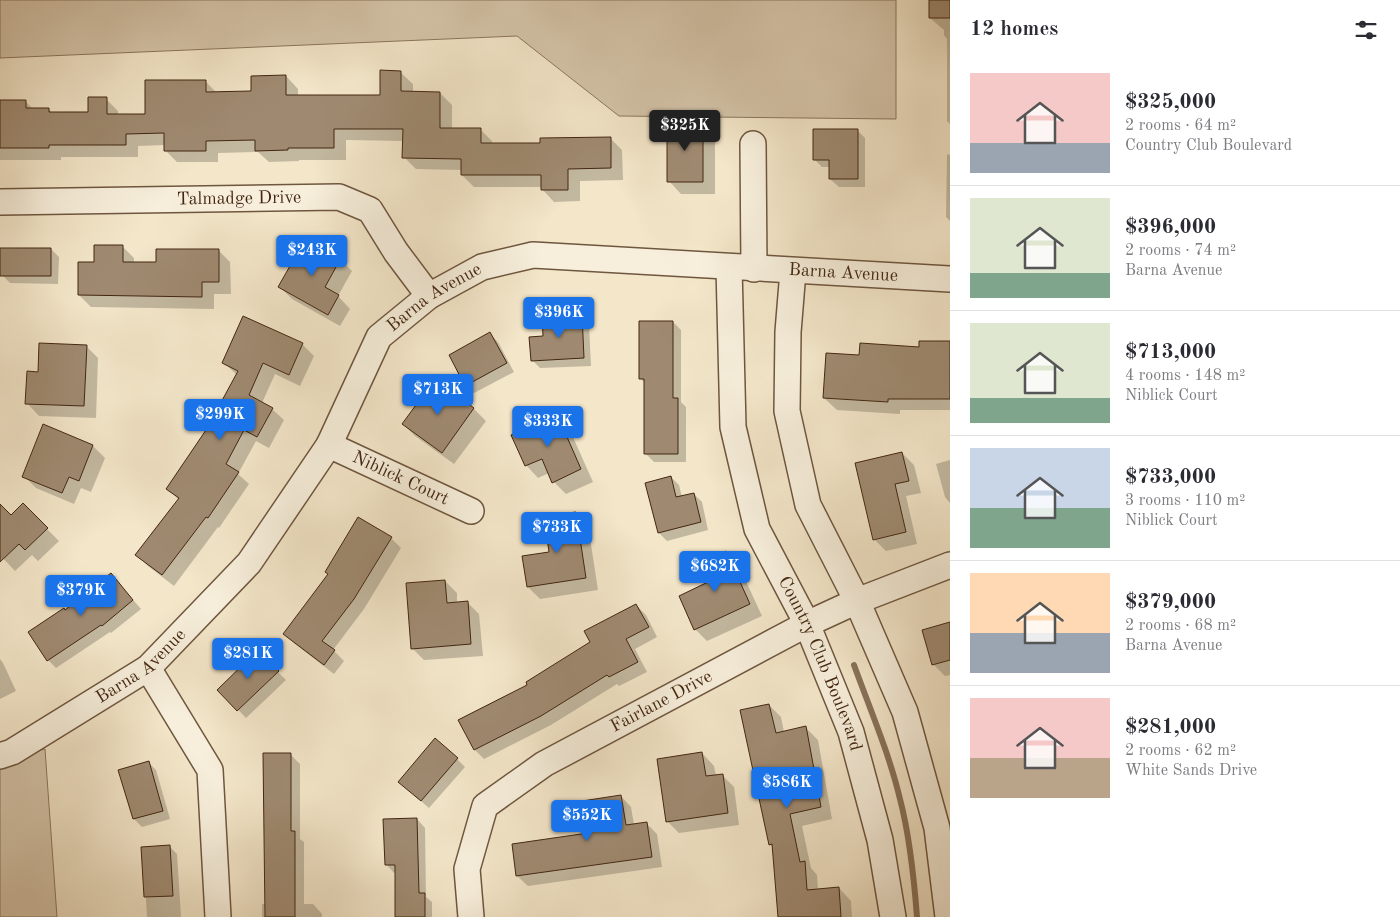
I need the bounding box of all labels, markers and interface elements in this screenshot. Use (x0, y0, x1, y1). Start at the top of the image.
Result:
icon: filters (1352, 16, 1380, 44)
text: 12 homes (970, 19, 1058, 40)
text: $325,000 (1125, 92, 1216, 113)
icon: home (1010, 93, 1070, 153)
pin: $325K (650, 110, 720, 152)
text: $325K (660, 118, 710, 134)
text: 2 rooms · 64 m² (1125, 118, 1236, 134)
text: Country Club Boulevard (1125, 138, 1292, 154)
street label: Talmadge Drive (177, 189, 301, 208)
text: $396,000 (1125, 217, 1216, 238)
icon: home (1010, 218, 1070, 278)
pin: $243K (277, 234, 347, 277)
text: $243K (287, 243, 337, 259)
text: 2 rooms · 74 m² (1125, 243, 1236, 259)
street label: Barna Avenue (384, 260, 485, 335)
street label: Barna Avenue (788, 261, 898, 285)
text: Barna Avenue (1125, 263, 1222, 279)
pin: $396K (524, 296, 594, 339)
text: $396K (534, 305, 584, 321)
text: $713,000 (1125, 342, 1216, 363)
icon: home (1010, 343, 1070, 403)
text: 4 rooms · 148 m² (1125, 368, 1245, 384)
pin: $713K (403, 374, 473, 416)
text: $713K (413, 382, 463, 398)
text: Niblick Court (1125, 388, 1218, 404)
pin: $299K (185, 398, 255, 441)
pin: $333K (513, 406, 583, 448)
text: $299K (195, 407, 245, 423)
text: $333K (523, 414, 573, 430)
street label: Niblick Court (350, 448, 452, 508)
text: $733,000 (1125, 467, 1216, 488)
icon: home (1010, 468, 1070, 528)
text: 3 rooms · 110 m² (1125, 493, 1245, 509)
pin: $733K (522, 512, 592, 554)
text: Niblick Court (1125, 513, 1218, 529)
text: $733K (532, 520, 582, 536)
pin: $682K (680, 550, 750, 593)
text: $682K (690, 559, 740, 575)
street label: Country Club Boulevard (775, 573, 865, 753)
pin: $379K (46, 574, 116, 617)
text: $379K (56, 583, 106, 599)
text: $379,000 (1125, 592, 1216, 613)
icon: home (1010, 593, 1070, 653)
text: 2 rooms · 68 m² (1125, 618, 1236, 634)
street label: Barna Avenue (93, 625, 189, 707)
pin: $281K (213, 638, 283, 680)
text: Barna Avenue (1125, 638, 1222, 654)
text: $281K (223, 646, 273, 662)
street label: Fairlane Drive (607, 667, 715, 736)
text: $281,000 (1125, 717, 1216, 738)
icon: home (1010, 718, 1070, 778)
text: 2 rooms · 62 m² (1125, 743, 1236, 759)
text: White Sands Drive (1125, 763, 1257, 779)
pin: $586K (752, 766, 822, 809)
text: $586K (762, 775, 812, 791)
pin: $552K (552, 800, 622, 842)
text: $552K (562, 808, 612, 824)

